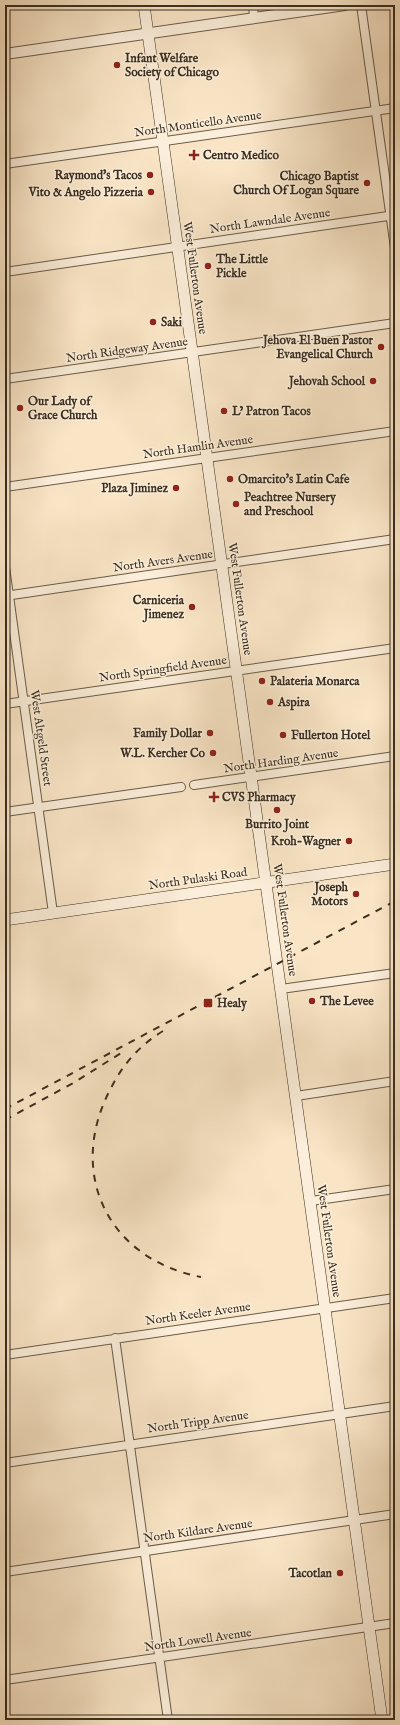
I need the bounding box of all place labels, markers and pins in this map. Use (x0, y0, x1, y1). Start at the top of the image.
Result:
place label: Infant Welfare Society of Chicago (125, 51, 219, 81)
marker: Infant Welfare Society of Chicago (112, 60, 122, 70)
place label: Centro Medico (203, 148, 279, 163)
marker: Centro Medico (188, 149, 200, 161)
place label: Raymond's Tacos (55, 168, 143, 184)
place label: Chicago Baptist Church Of Logan Square (233, 169, 360, 199)
marker: Raymond's Tacos (145, 170, 155, 180)
marker: Chicago Baptist Church Of Logan Square (362, 178, 372, 188)
place label: Vito & Angelo Pizzeria (28, 185, 144, 201)
marker: Vito & Angelo Pizzeria (146, 187, 156, 197)
place label: The Little Pickle (215, 252, 268, 281)
marker: The Little Pickle (203, 261, 213, 271)
place label: Saki (161, 315, 183, 330)
marker: Saki (148, 317, 158, 327)
place label: Jehova El Buen Pastor Evangelical Church (261, 333, 374, 363)
marker: Jehova El Buen Pastor Evangelical Church (376, 342, 386, 352)
place label: Jehovah School (287, 374, 366, 390)
marker: Jehovah School (368, 376, 378, 386)
place label: Our Lady of Grace Church (28, 394, 98, 423)
marker: Our Lady of Grace Church (15, 403, 25, 413)
place label: L’ Patron Tacos (231, 404, 311, 419)
marker: L’ Patron Tacos (219, 406, 229, 416)
place label: Omarcito's Latin Cafe (238, 472, 350, 487)
marker: Omarcito's Latin Cafe (225, 474, 235, 484)
place label: Plaza Jiminez (101, 481, 168, 497)
marker: Plaza Jiminez (171, 483, 181, 493)
place label: Peachtree Nursery and Preschool (244, 490, 337, 519)
marker: Peachtree Nursery and Preschool (231, 499, 241, 509)
place label: Carniceria Jimenez (133, 593, 185, 623)
marker: Carniceria Jimenez (187, 602, 197, 612)
place label: Palateria Monarca (270, 674, 360, 689)
marker: Palateria Monarca (257, 676, 267, 686)
place label: Aspira (277, 695, 310, 711)
marker: Aspira (265, 697, 275, 707)
place label: Family Dollar (133, 726, 203, 742)
marker: Family Dollar (205, 728, 215, 738)
place label: Fullerton Hotel (291, 728, 371, 743)
marker: Fullerton Hotel (278, 730, 288, 740)
place label: W.L. Kercher Co (119, 746, 206, 761)
marker: W.L. Kercher Co (208, 748, 218, 758)
place label: CVS Pharmacy (222, 790, 297, 806)
marker: CVS Pharmacy (209, 792, 219, 802)
marker: Burrito Joint (272, 805, 282, 815)
place label: Burrito Joint (245, 817, 310, 833)
place label: Kroh-Wagner (271, 834, 342, 850)
marker: Kroh-Wagner (344, 836, 354, 846)
place label: Joseph Motors (311, 880, 349, 909)
marker: Joseph Motors (351, 889, 361, 899)
place label: The Levee (319, 994, 374, 1009)
place label: Healy (217, 996, 248, 1012)
marker: The Levee (307, 996, 317, 1006)
marker: Healy (202, 997, 214, 1009)
place label: Tacotlan (287, 1566, 333, 1581)
marker: Tacotlan (335, 1568, 345, 1578)

